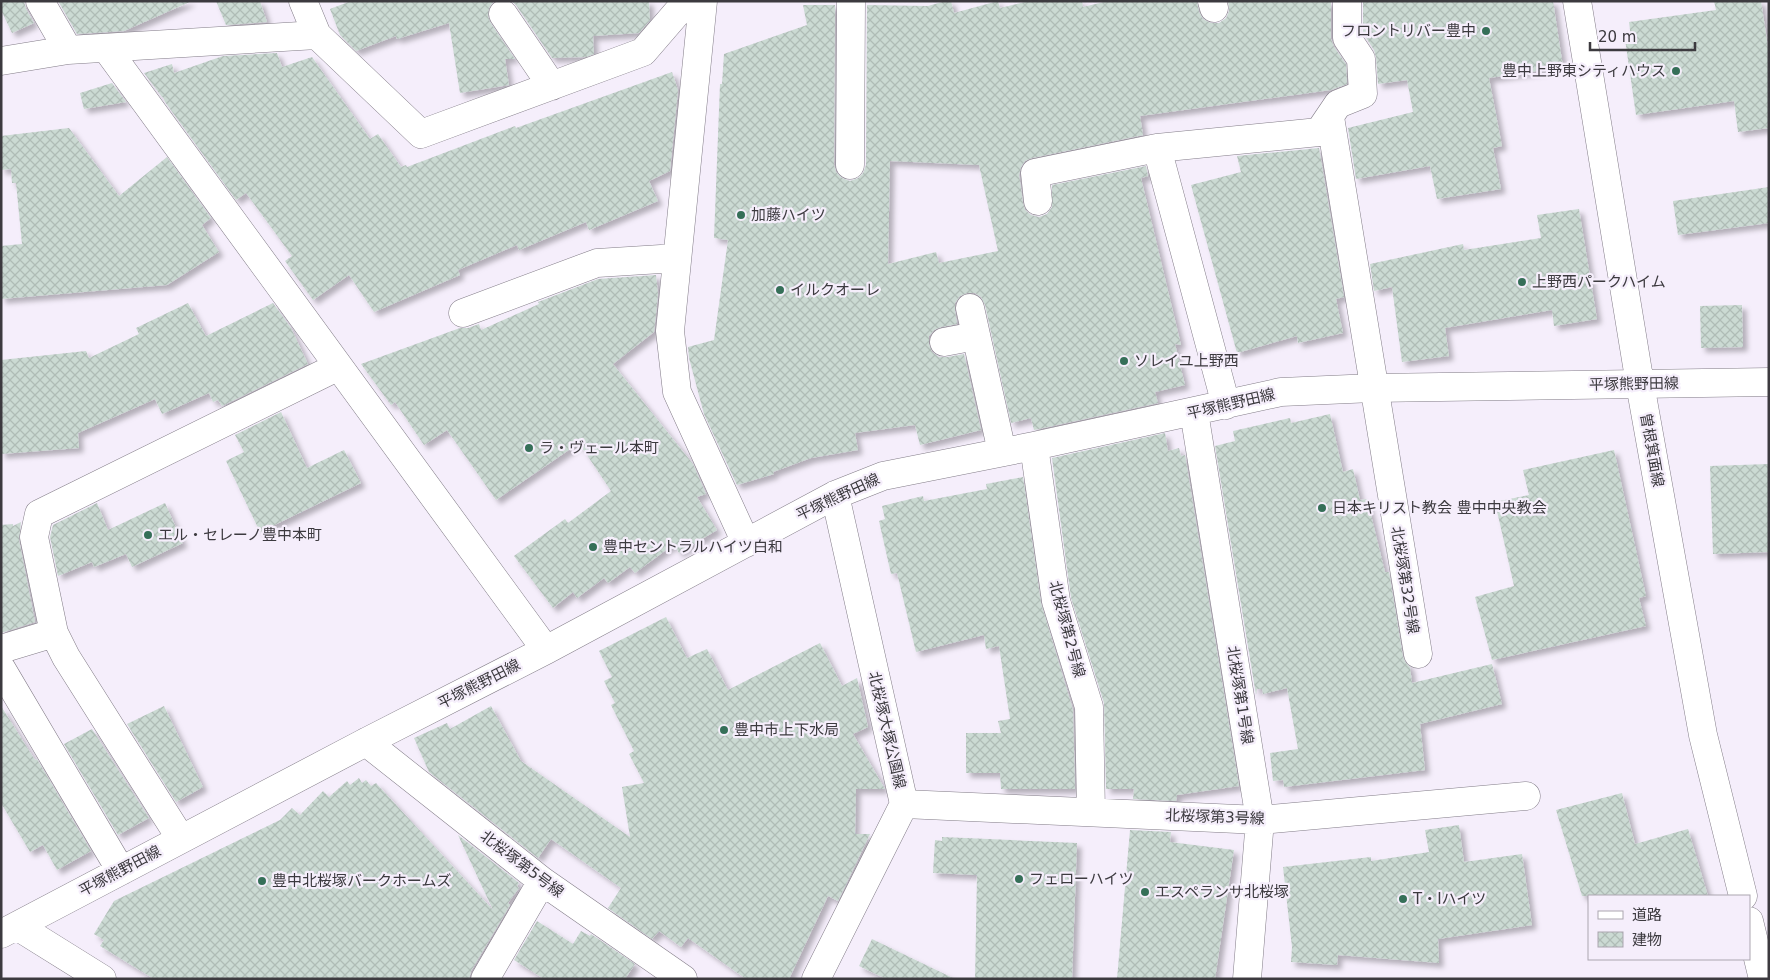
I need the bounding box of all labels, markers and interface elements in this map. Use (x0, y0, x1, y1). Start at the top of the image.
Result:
scale bar (1590, 20, 1695, 52)
place label: フロントリバー豊中 (1341, 22, 1476, 40)
marker: フロントリバー豊中 (1480, 25, 1492, 37)
text: 20 m (1598, 28, 1636, 46)
place label: 豊中上野東シティハウス (1502, 62, 1666, 80)
marker: 豊中上野東シティハウス (1670, 65, 1682, 77)
place label: 加藤ハイツ (751, 206, 826, 224)
marker: 加藤ハイツ (735, 209, 747, 221)
place label: 上野西パークハイム (1532, 273, 1666, 291)
marker: 上野西パークハイム (1516, 276, 1528, 288)
place label: イルクオーレ (790, 281, 880, 299)
marker: イルクオーレ (774, 284, 786, 296)
place label: ソレイユ上野西 (1134, 352, 1239, 370)
marker: ソレイユ上野西 (1118, 355, 1130, 367)
street label: 平塚熊野田線 (1589, 374, 1679, 394)
street label: 平塚熊野田線 (1185, 385, 1277, 423)
street label: 曽根箕面線 (1637, 411, 1667, 489)
place label: ラ・ヴェール本町 (539, 439, 659, 457)
marker: ラ・ヴェール本町 (523, 442, 535, 454)
street label: 平塚熊野田線 (793, 470, 883, 524)
place label: 日本キリスト教会 豊中中央教会 (1332, 499, 1547, 517)
marker: 日本キリスト教会 豊中中央教会 (1316, 502, 1328, 514)
street label: 北桜塚第32号線 (1388, 525, 1422, 635)
place label: エル・セレーノ豊中本町 (158, 526, 322, 544)
marker: エル・セレーノ豊中本町 (142, 529, 154, 541)
place label: 豊中セントラルハイツ白和 (603, 538, 783, 556)
marker: 豊中セントラルハイツ白和 (587, 541, 599, 553)
street label: 北桜塚第2号線 (1045, 579, 1089, 679)
street label: 北桜塚第1号線 (1223, 644, 1257, 746)
street label: 平塚熊野田線 (435, 656, 523, 712)
street label: 北桜塚大塚公園線 (865, 670, 909, 790)
place label: 豊中市上下水局 (734, 721, 839, 739)
marker: 豊中市上下水局 (718, 724, 730, 736)
street label: 北桜塚第3号線 (1165, 806, 1265, 828)
street label: 北桜塚第5号線 (477, 827, 567, 901)
street label: 平塚熊野田線 (76, 842, 164, 900)
place label: フェローハイツ (1029, 870, 1133, 888)
place label: 豊中北桜塚バークホームズ (272, 872, 452, 890)
marker: フェローハイツ (1013, 873, 1025, 885)
marker: 豊中北桜塚バークホームズ (256, 875, 268, 887)
place label: エスペランサ北桜塚 (1155, 883, 1289, 901)
marker: エスペランサ北桜塚 (1139, 886, 1151, 898)
place label: T・Iハイツ (1412, 890, 1486, 908)
marker: T・Iハイツ (1397, 893, 1409, 905)
legend (1588, 895, 1750, 960)
text: 道路 (1632, 906, 1662, 924)
text: 建物 (1632, 931, 1662, 949)

